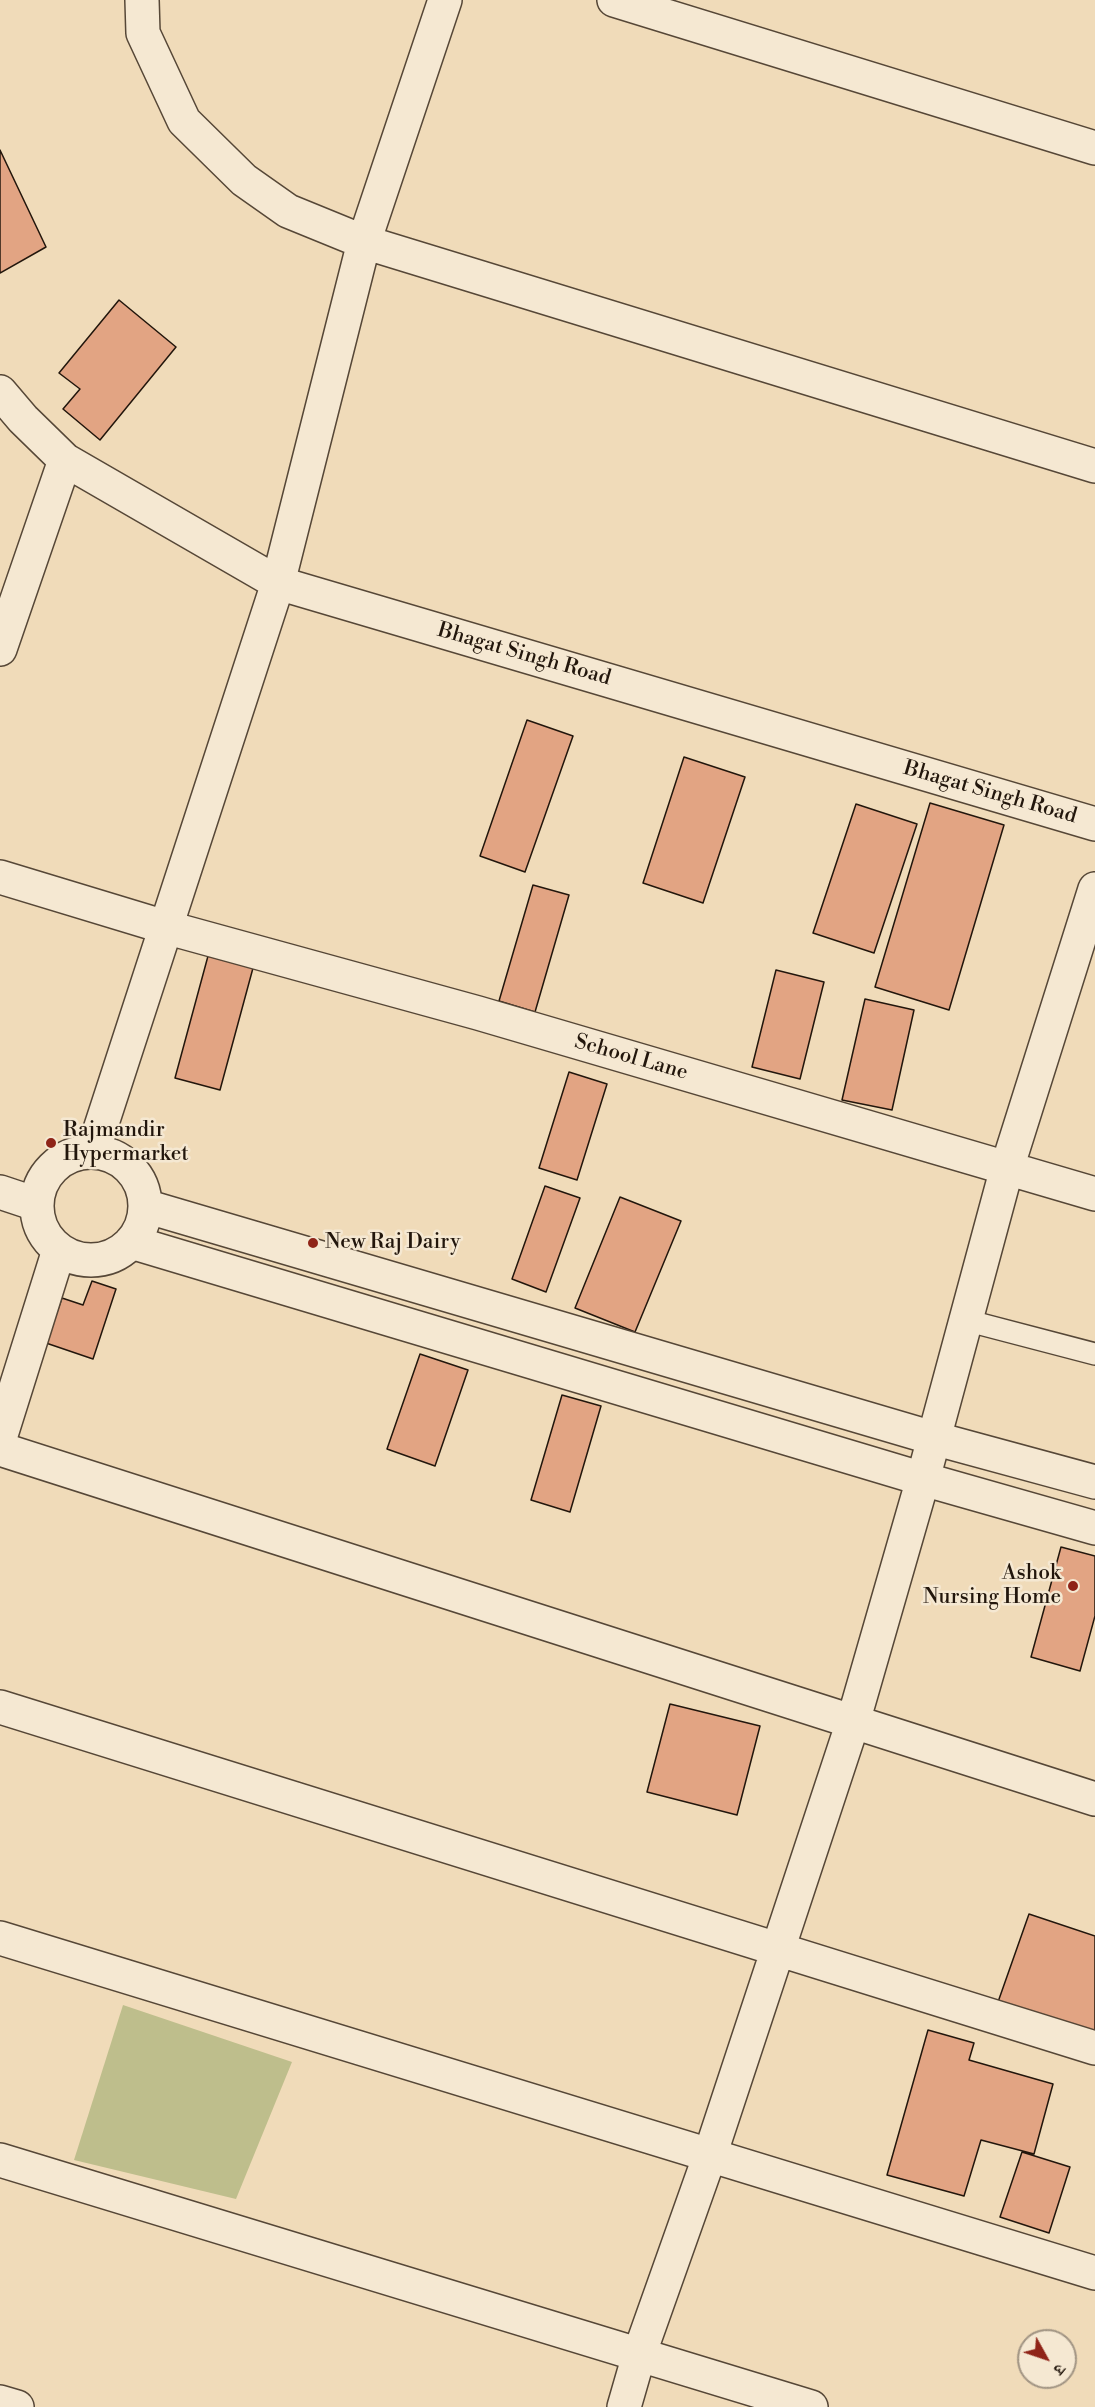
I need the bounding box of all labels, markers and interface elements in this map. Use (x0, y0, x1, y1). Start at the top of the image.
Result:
street label: Bhagat Singh Road (434, 618, 614, 692)
street label: Bhagat Singh Road (900, 756, 1080, 830)
street label: School Lane (571, 1030, 691, 1086)
place label: Rajmandir Hypermarket (63, 1118, 189, 1168)
marker: Rajmandir Hypermarket (44, 1136, 58, 1150)
place label: New Raj Dairy (325, 1230, 460, 1256)
marker: New Raj Dairy (306, 1236, 320, 1250)
place label: Ashok Nursing Home (923, 1561, 1061, 1611)
marker: Ashok Nursing Home (1066, 1579, 1080, 1593)
north arrow (1017, 2329, 1077, 2389)
text: उ (1049, 2360, 1070, 2379)

